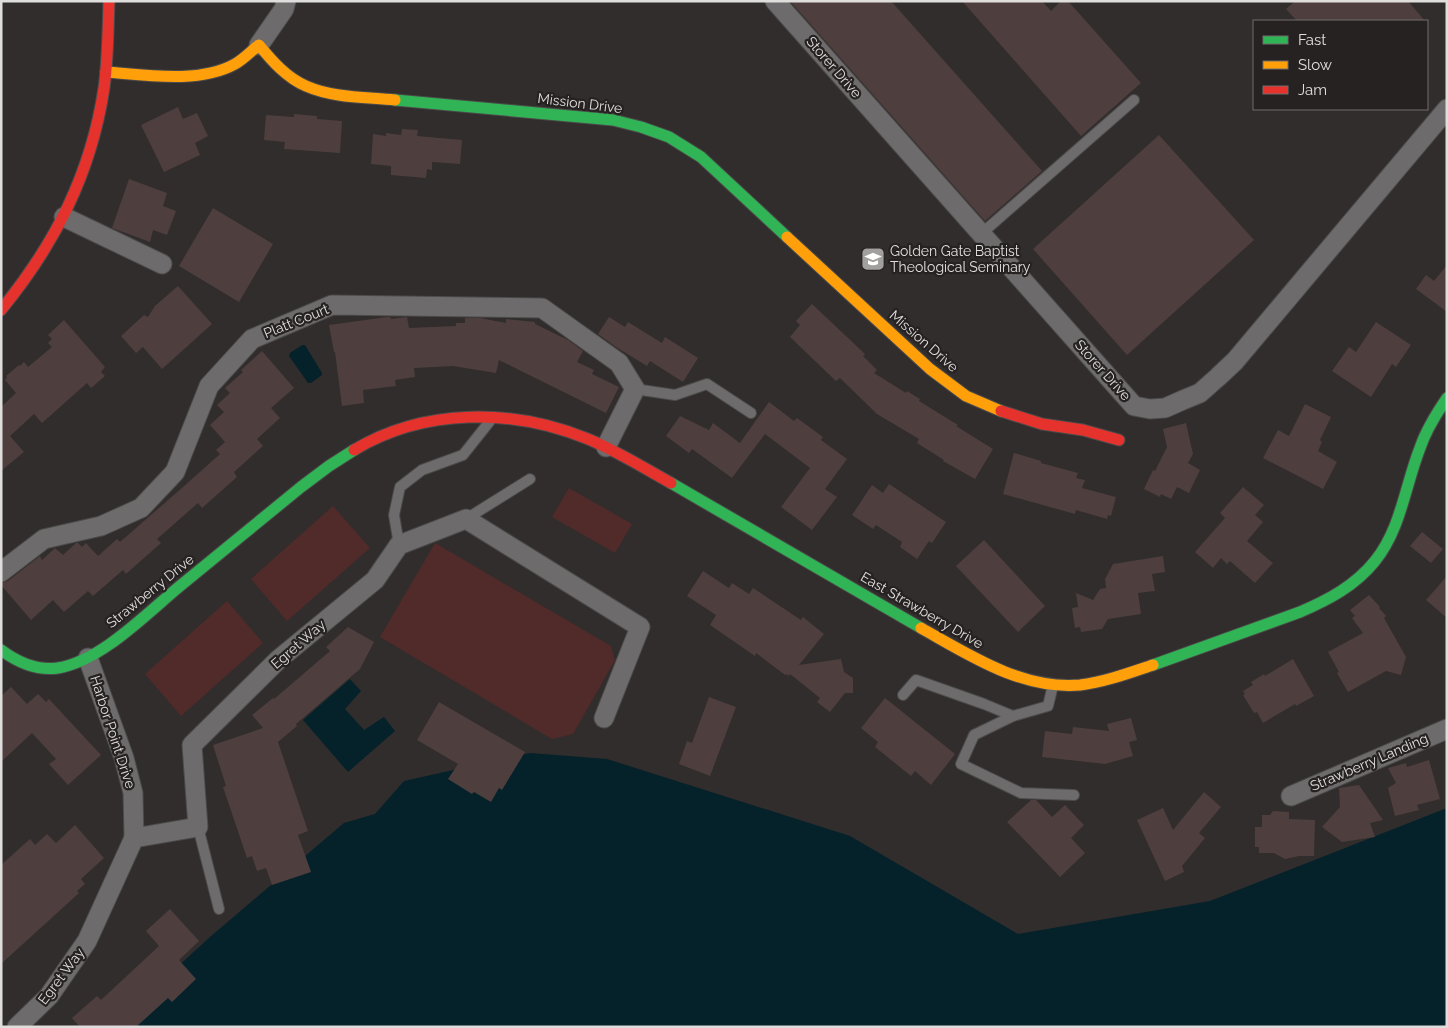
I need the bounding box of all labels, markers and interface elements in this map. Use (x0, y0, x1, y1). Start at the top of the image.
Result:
legend (1253, 20, 1428, 110)
text: Fast (1298, 31, 1326, 49)
street label: Storer Drive (803, 33, 865, 101)
text: Slow (1298, 56, 1332, 74)
text: Jam (1298, 81, 1327, 99)
street label: Mission Drive (537, 90, 623, 116)
place label: Golden Gate Baptist Theological Seminary (890, 243, 1031, 275)
school or university icon: Golden Gate Baptist Theological Seminary (860, 246, 886, 272)
street label: Platt Court (261, 301, 331, 341)
street label: Mission Drive (887, 307, 961, 375)
street label: Storer Drive (1072, 337, 1134, 403)
street label: Strawberry Drive (103, 551, 197, 631)
street label: East Strawberry Drive (858, 568, 986, 652)
street label: Egret Way (268, 616, 329, 672)
street label: Harbor Point Drive (87, 674, 139, 790)
street label: Strawberry Landing (1308, 730, 1430, 794)
street label: Egret Way (35, 944, 88, 1007)

